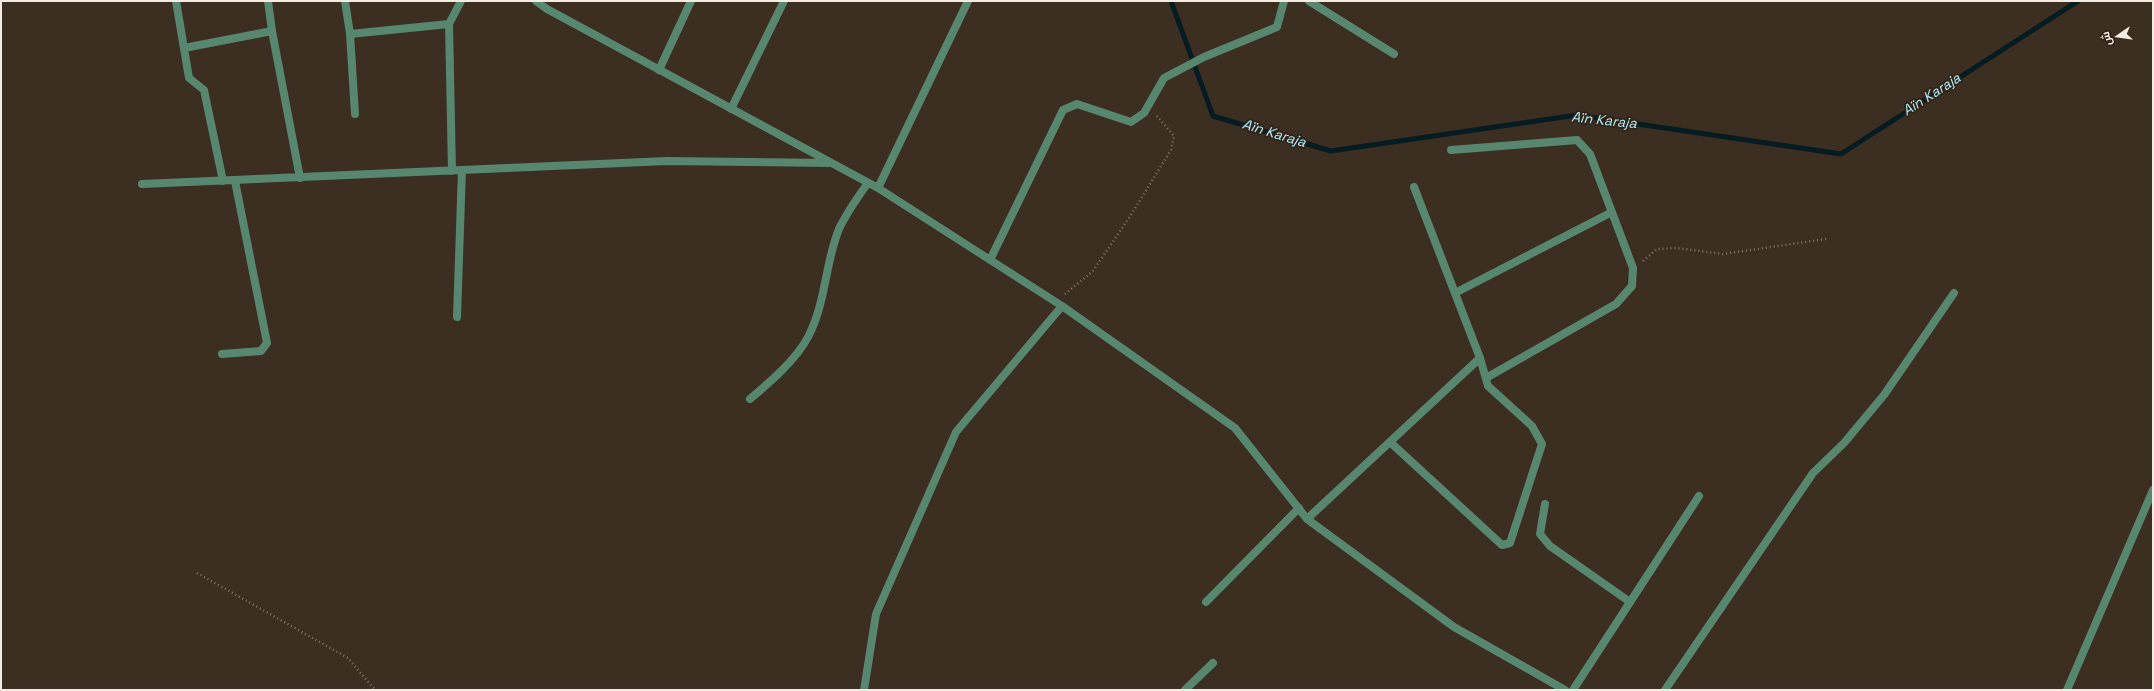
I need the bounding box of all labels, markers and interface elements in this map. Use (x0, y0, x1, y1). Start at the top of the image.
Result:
north arrow (2098, 16, 2138, 56)
text: ش (2098, 30, 2115, 47)
water label: Aïn Karaja (1900, 70, 1964, 120)
water label: Aïn Karaja (1570, 109, 1638, 133)
water label: Aïn Karaja (1240, 116, 1308, 152)

